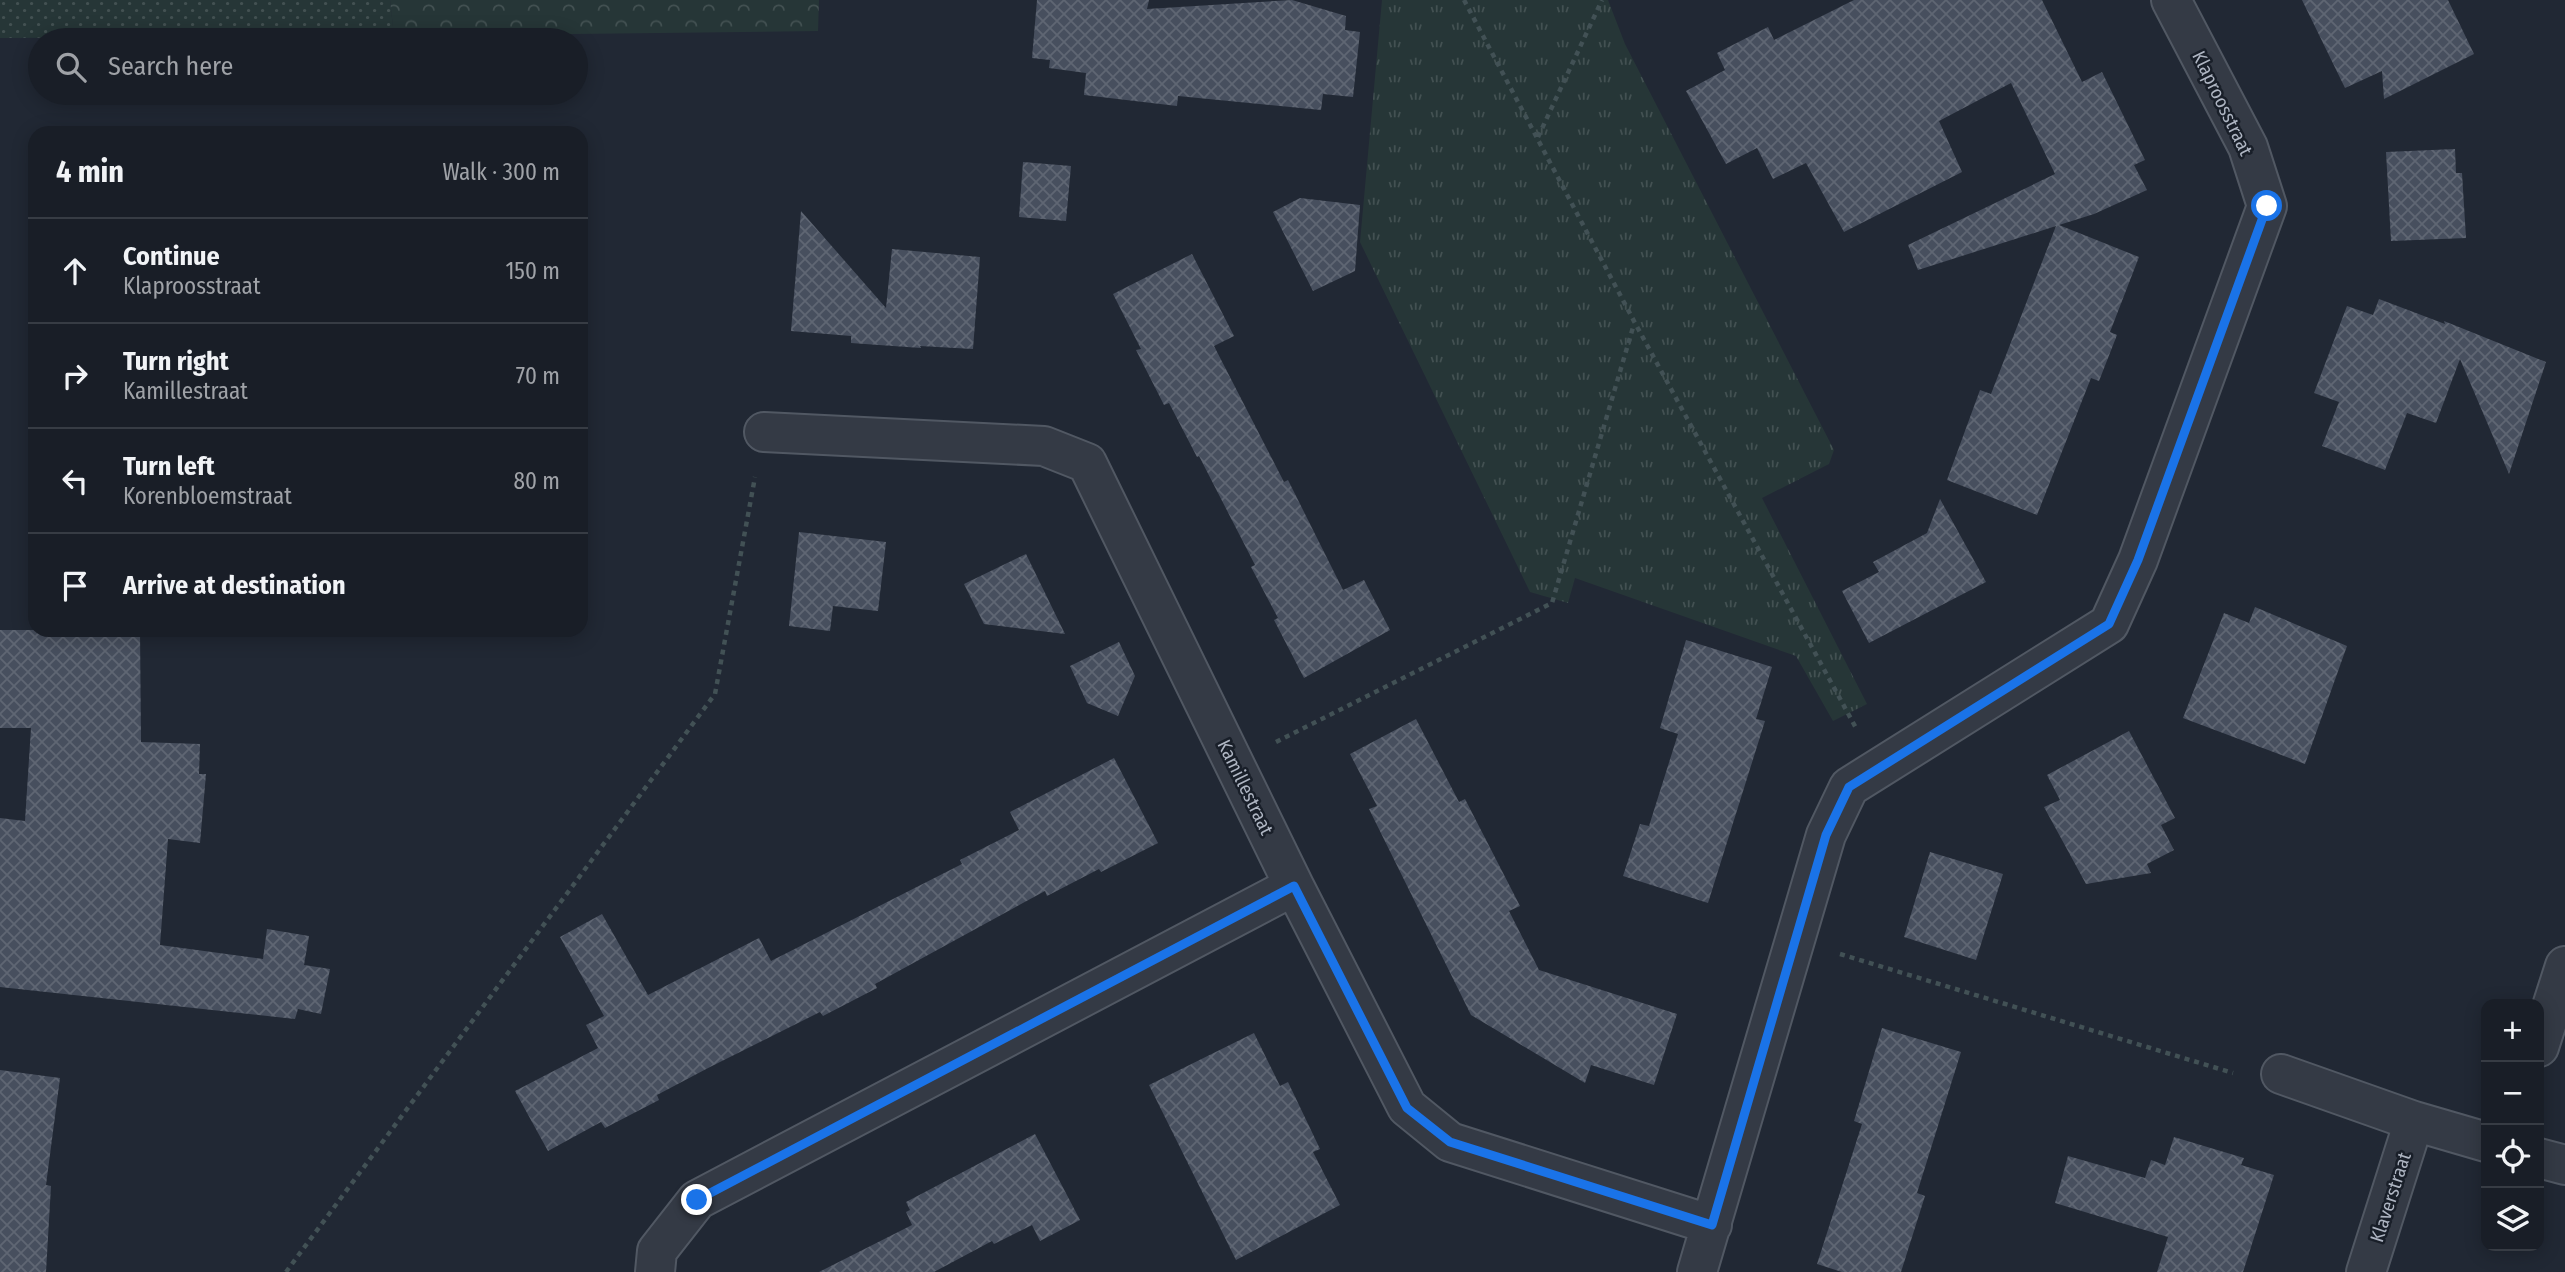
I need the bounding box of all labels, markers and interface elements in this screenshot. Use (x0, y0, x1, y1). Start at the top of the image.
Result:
search box (28, 28, 588, 105)
street label: Klaproosstraat (2187, 47, 2258, 160)
icon: search (52, 48, 90, 86)
text: Search here (108, 51, 233, 82)
text: 4 min (56, 154, 124, 190)
text: Walk · 300 m (443, 158, 560, 186)
route start (2251, 190, 2282, 221)
text: Continue (123, 241, 220, 272)
icon: ahead (56, 252, 94, 290)
text: 150 m (505, 257, 560, 285)
text: Klaproosstraat (123, 272, 260, 300)
text: Turn right (123, 346, 229, 377)
icon: right (56, 357, 94, 395)
text: 70 m (516, 362, 560, 390)
text: Kamillestraat (123, 377, 248, 405)
text: Turn left (123, 451, 215, 482)
icon: left (56, 462, 94, 500)
text: 80 m (513, 467, 560, 495)
text: Korenbloemstraat (123, 482, 292, 510)
icon: arrive (56, 567, 94, 605)
text: Arrive at destination (123, 570, 346, 601)
street label: Kamillestraat (1213, 736, 1279, 839)
map controls (2481, 999, 2544, 1251)
button: + (2481, 999, 2544, 1062)
button: − (2481, 1062, 2544, 1125)
button: locate (2481, 1125, 2544, 1188)
street label: Klaverstraat (2365, 1149, 2416, 1245)
route end (681, 1184, 712, 1215)
button: layers (2481, 1188, 2544, 1251)

